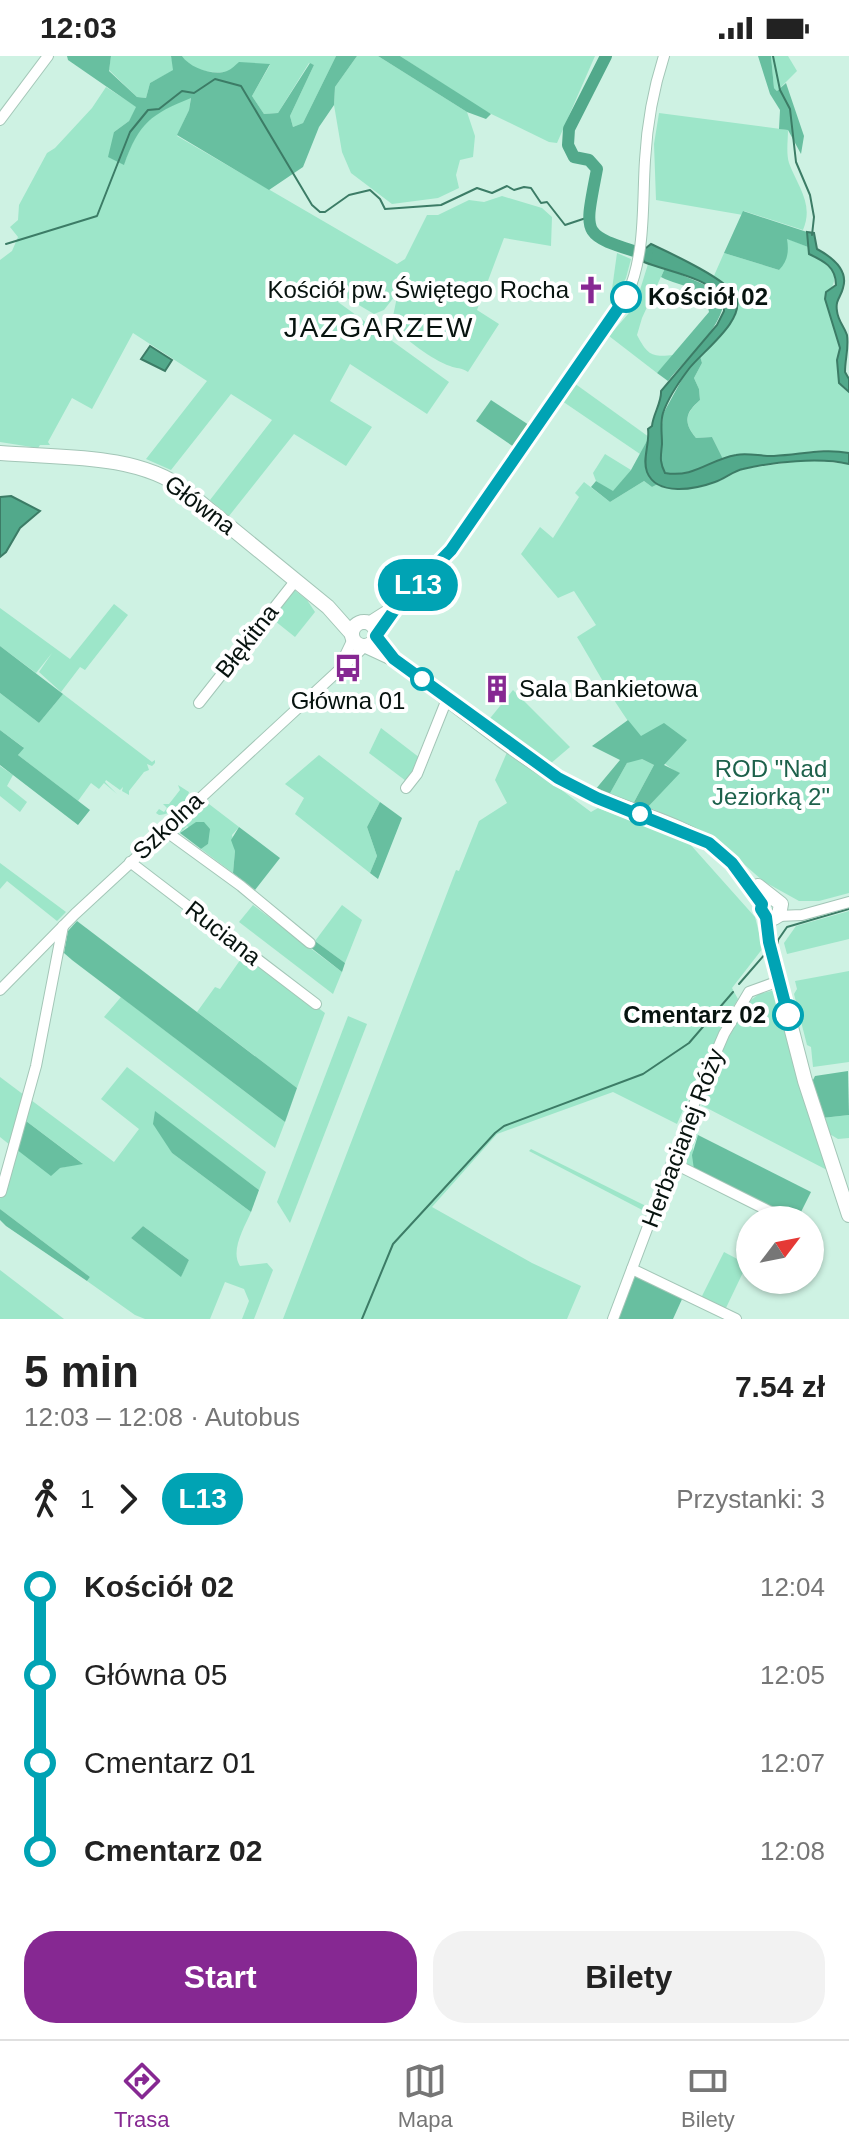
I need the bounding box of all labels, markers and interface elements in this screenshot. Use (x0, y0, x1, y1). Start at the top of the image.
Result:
text: 12:03 (40, 11, 117, 44)
church icon: Kościół pw. Świętego Rocha (576, 275, 606, 305)
place label: Kościół pw. Świętego Rocha (268, 276, 570, 303)
marker: Kościół 02 (611, 282, 641, 312)
place label: Kościół 02 (648, 283, 768, 310)
district label: JAZGARZEW (284, 312, 474, 343)
street label: Główna (160, 469, 241, 540)
line badge: L13 (372, 559, 464, 611)
text: L13 (394, 569, 442, 600)
street label: Błękitna (210, 598, 284, 683)
bus stop icon: Główna 01 (333, 653, 363, 683)
unlabelled marker (411, 668, 433, 690)
building icon: Sala Bankietowa (482, 674, 512, 704)
place label: Sala Bankietowa (519, 675, 698, 702)
place label: Główna 01 (291, 687, 405, 714)
park label: ROD "Nad Jeziorką 2" (712, 755, 830, 810)
street label: Szkolna (127, 786, 209, 865)
unlabelled marker (629, 803, 651, 825)
street label: Ruciana (180, 895, 267, 971)
marker: Cmentarz 02 (773, 1000, 803, 1030)
place label: Cmentarz 02 (623, 1001, 766, 1028)
street label: Herbacianej Róży (636, 1045, 729, 1231)
north arrow (736, 1206, 824, 1294)
map controls (736, 1206, 824, 1294)
text: 5 min (24, 1347, 139, 1396)
text: 7.54 zł (735, 1370, 825, 1403)
text: 12:03 – 12:08 · Autobus (24, 1402, 300, 1432)
icon: walk (24, 1477, 68, 1521)
icon: forward (106, 1477, 150, 1521)
text: L13 (178, 1483, 227, 1514)
text: 1 (80, 1484, 94, 1514)
text: Przystanki: 3 (676, 1484, 825, 1514)
text: Kościół 02 (84, 1570, 234, 1603)
text: 12:04 (760, 1572, 825, 1602)
text: Główna 05 (84, 1658, 227, 1691)
text: 12:05 (760, 1660, 825, 1690)
text: Cmentarz 01 (84, 1746, 256, 1779)
text: 12:07 (760, 1748, 825, 1778)
text: Cmentarz 02 (84, 1834, 262, 1867)
text: 12:08 (760, 1836, 825, 1866)
button: Start (24, 1931, 417, 2023)
button: Bilety (433, 1931, 825, 2023)
tab: Trasa (114, 2059, 170, 2133)
tab: Mapa (398, 2059, 453, 2133)
tab: Bilety (681, 2059, 735, 2133)

